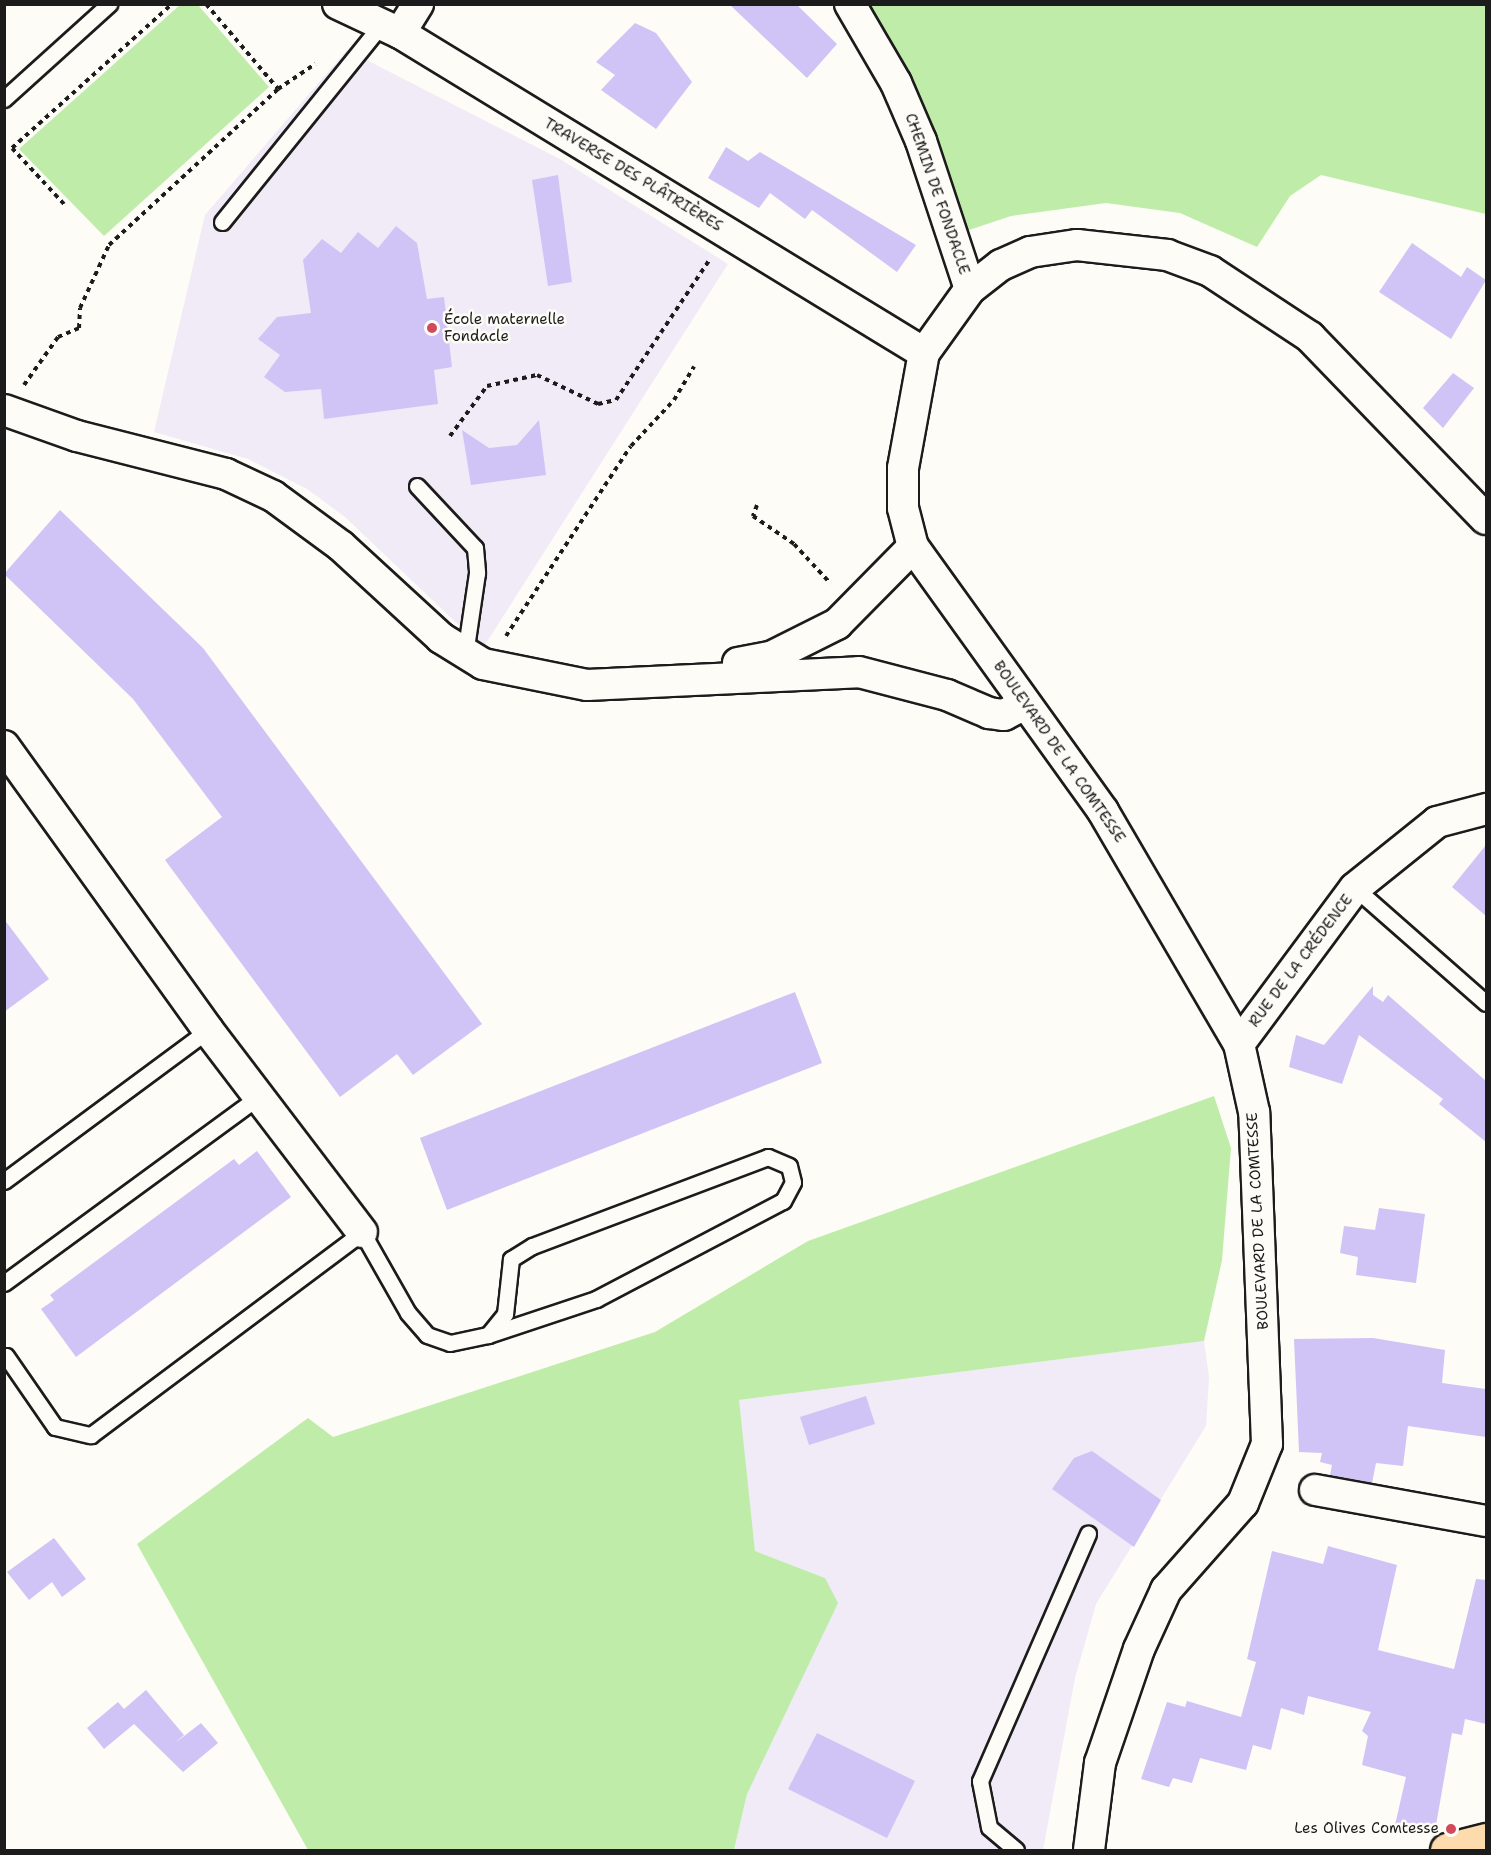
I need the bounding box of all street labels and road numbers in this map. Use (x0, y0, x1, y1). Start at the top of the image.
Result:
street label: CHEMIN DE FONDACLE (901, 111, 973, 277)
street label: TRAVERSE DES PLÂTRIÈRES (540, 114, 726, 236)
street label: BOULEVARD DE LA COMTESSE (989, 658, 1129, 846)
street label: RUE DE LA CRÉDENCE (1245, 891, 1357, 1031)
street label: BOULEVARD DE LA COMTESSE (1243, 1112, 1273, 1330)

